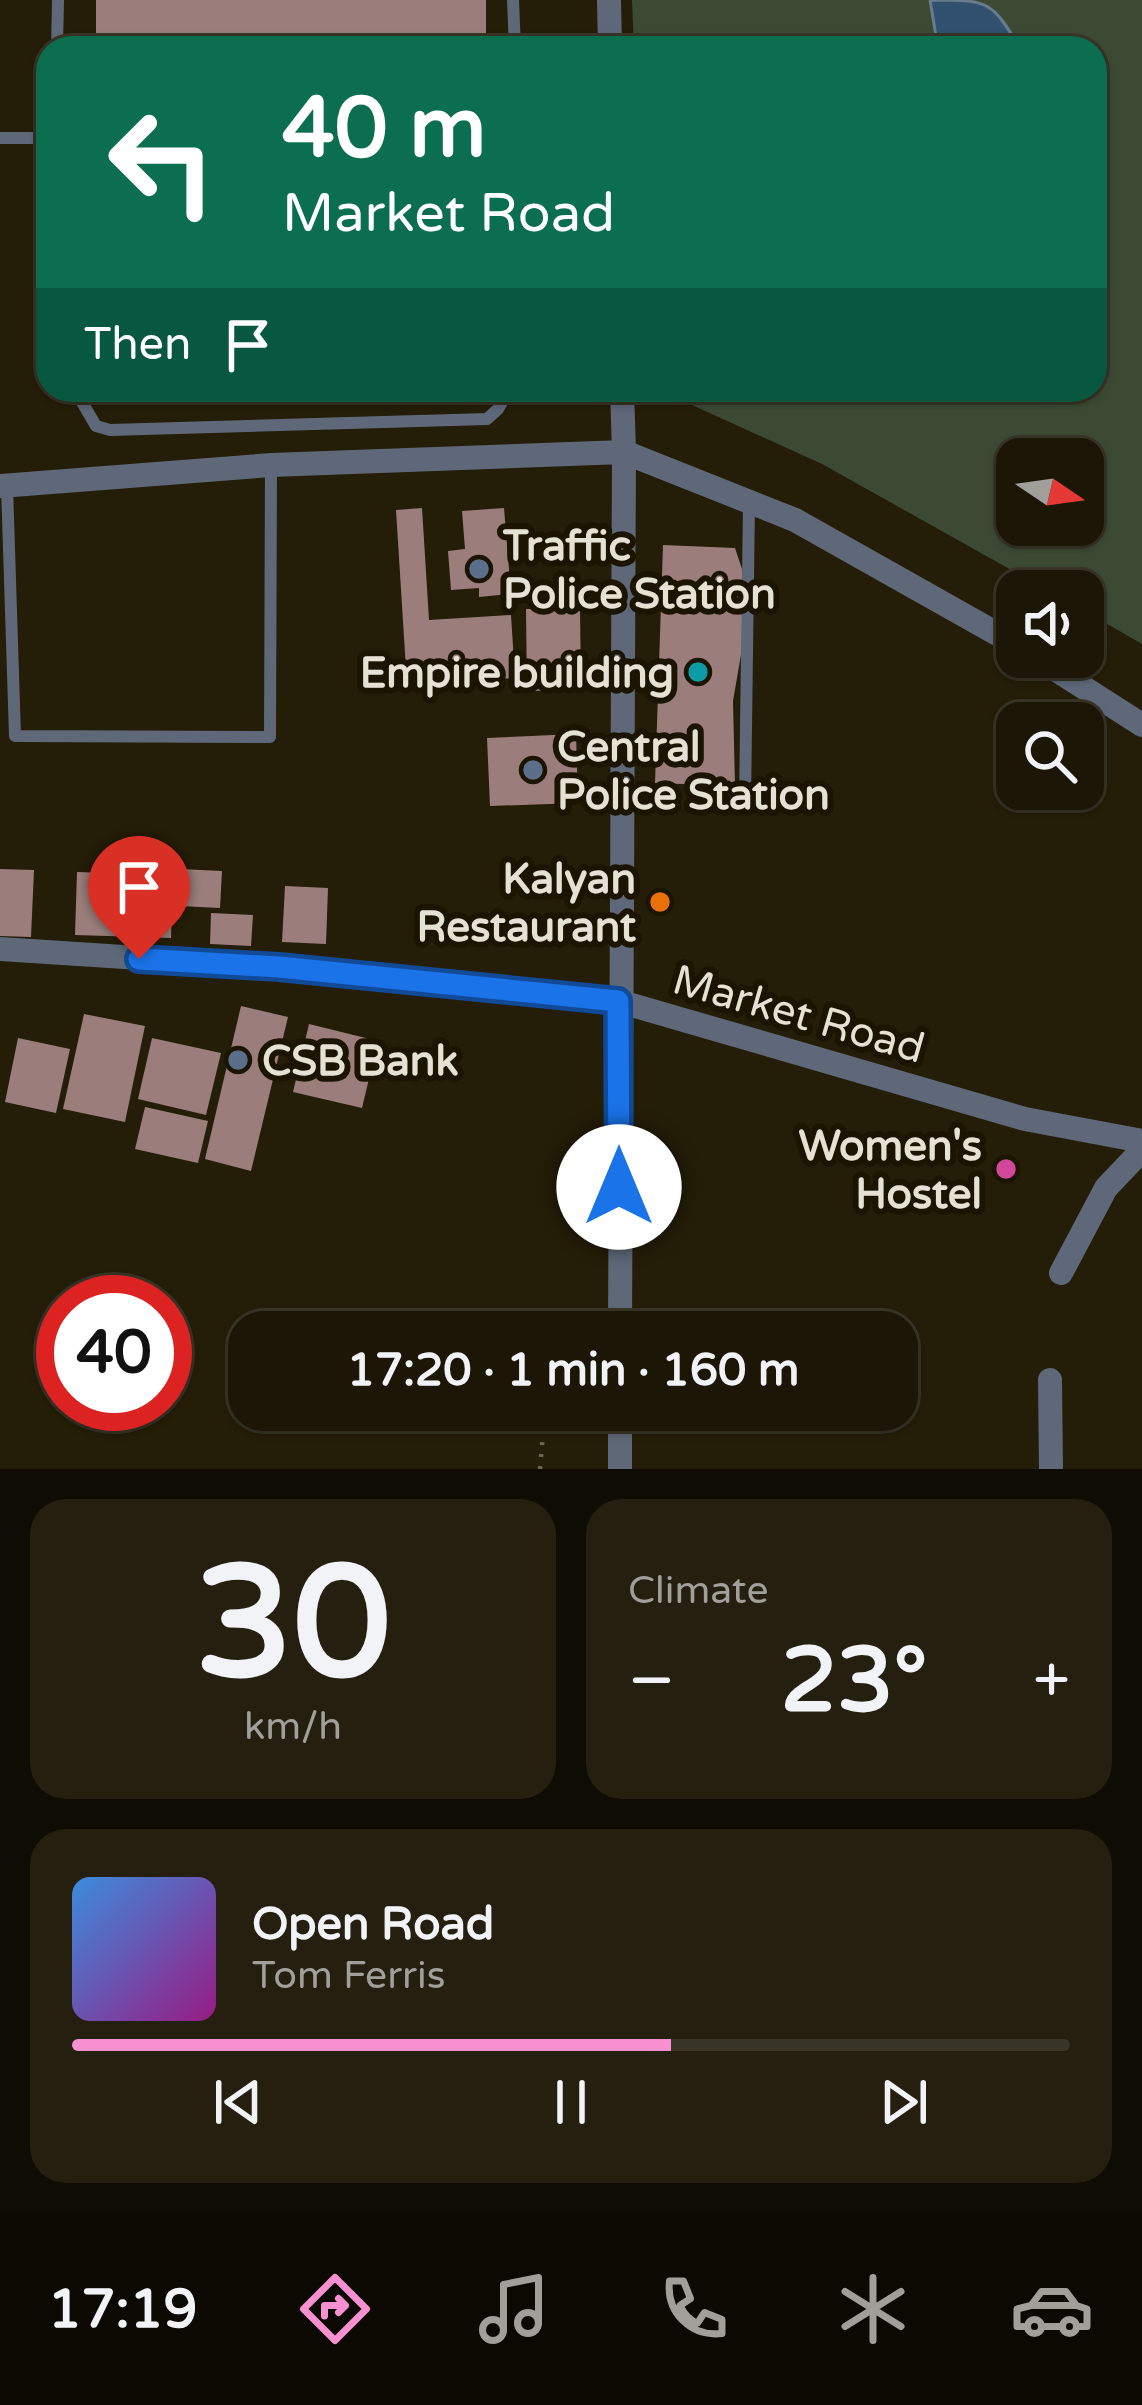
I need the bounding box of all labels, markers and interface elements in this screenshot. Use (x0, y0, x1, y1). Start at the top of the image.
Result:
text: 40 m (282, 79, 486, 180)
icon: left (84, 84, 240, 240)
text: Market Road (282, 181, 615, 246)
icon: arrive (215, 312, 281, 378)
text: Then (84, 318, 191, 372)
north arrow (996, 438, 1104, 546)
map controls (996, 438, 1104, 810)
place label: Traffic Police Station (502, 521, 776, 620)
marker: Traffic Police Station (466, 556, 492, 582)
button: sound (996, 570, 1104, 678)
place label: Empire building (360, 648, 674, 699)
marker: Empire building (685, 659, 711, 685)
button: search (996, 702, 1104, 810)
place label: Central Police Station (557, 722, 830, 821)
marker: Central Police Station (520, 757, 546, 783)
pin (88, 836, 190, 959)
icon: arrive (106, 854, 172, 920)
place label: Kalyan Restaurant (416, 854, 636, 953)
marker: Kalyan Restaurant (647, 889, 673, 915)
street label: Market Road (667, 954, 930, 1075)
place label: CSB Bank (262, 1036, 458, 1087)
marker: CSB Bank (225, 1047, 251, 1073)
place label: Women's Hostel (799, 1121, 982, 1220)
position arrow (556, 1124, 682, 1250)
marker: Women's Hostel (993, 1156, 1019, 1182)
speed limit sign: 40 (36, 1275, 192, 1431)
text: 17:20 · 1 min · 160 m (347, 1344, 799, 1398)
text: 30 (195, 1531, 391, 1719)
text: Climate (628, 1567, 768, 1614)
text: 23° (780, 1627, 927, 1736)
text: − (628, 1641, 675, 1721)
text: + (1033, 1641, 1070, 1721)
text: km/h (244, 1703, 342, 1750)
text: Open Road (252, 1898, 494, 1952)
text: Tom Ferris (252, 1952, 445, 1999)
icon: previous (205, 2069, 271, 2135)
icon: pause (538, 2069, 604, 2135)
icon: next (871, 2069, 937, 2135)
icon: directions (293, 2267, 377, 2351)
icon: music (472, 2267, 556, 2351)
icon: phone (652, 2267, 736, 2351)
icon: climate (831, 2267, 915, 2351)
icon: car (1010, 2267, 1094, 2351)
text: 17:19 (48, 2277, 197, 2342)

